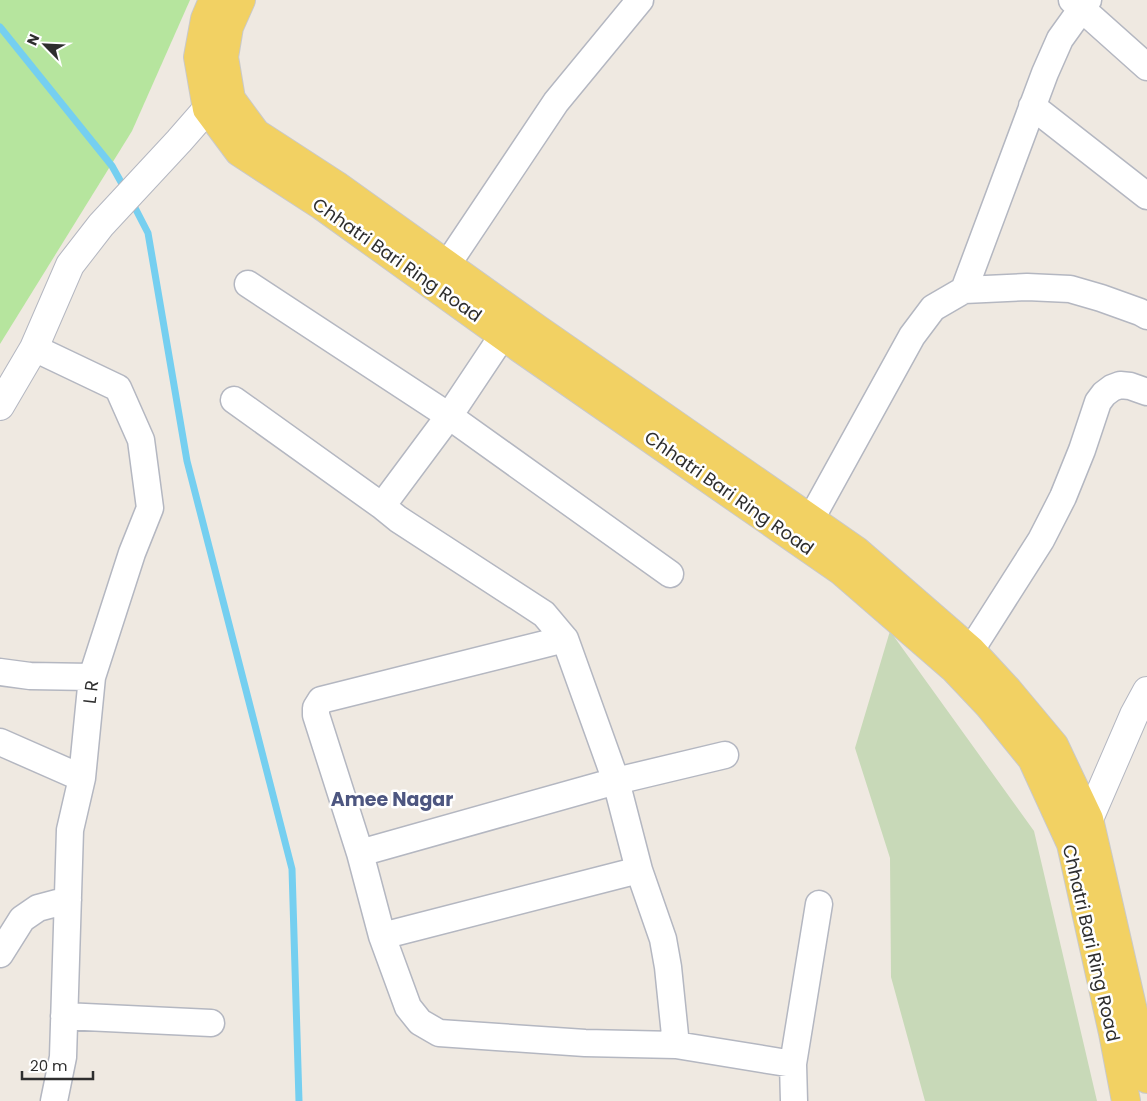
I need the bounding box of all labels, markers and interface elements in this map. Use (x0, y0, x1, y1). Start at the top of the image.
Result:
north arrow (20, 20, 70, 70)
text: N (22, 31, 44, 49)
street label: Chhatri Bari Ring Road (308, 192, 487, 328)
street label: Chhatri Bari Ring Road (640, 425, 819, 561)
street label: L R (77, 679, 104, 705)
district label: Amee Nagar (331, 786, 453, 813)
street label: Chhatri Bari Ring Road (1057, 842, 1126, 1044)
scale bar (22, 1048, 94, 1080)
text: 20 m (30, 1055, 68, 1076)

